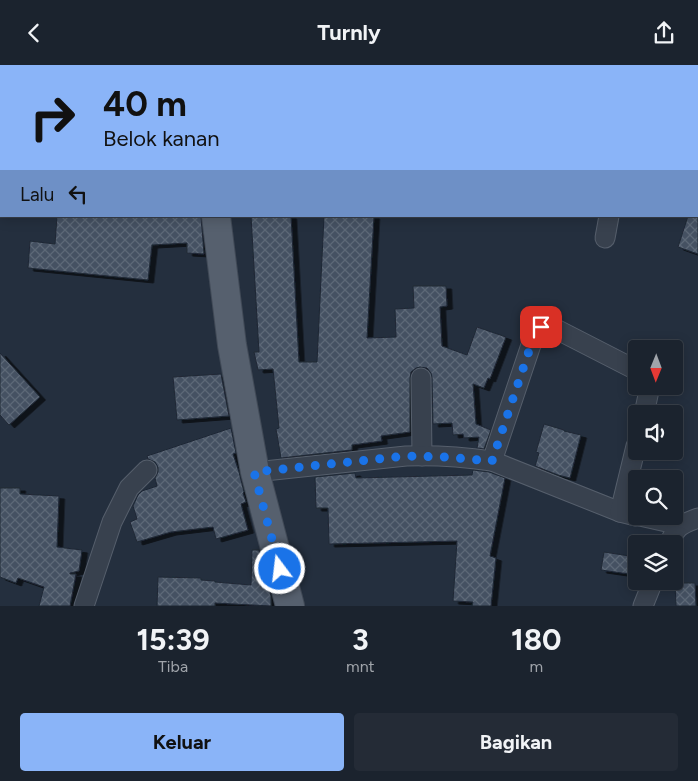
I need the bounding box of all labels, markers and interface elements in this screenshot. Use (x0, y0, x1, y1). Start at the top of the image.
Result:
icon: back (20, 19, 48, 47)
text: Turnly (317, 19, 381, 46)
icon: share (650, 19, 678, 47)
text: 40 m (103, 83, 187, 125)
icon: right (20, 85, 85, 150)
text: Belok kanan (103, 125, 220, 152)
icon: left (64, 180, 92, 208)
text: Lalu (20, 183, 54, 206)
pin (520, 306, 562, 348)
icon: arrive (527, 313, 555, 341)
north arrow (628, 340, 682, 395)
map controls (628, 340, 683, 590)
button: sound (628, 405, 683, 460)
button: search (628, 470, 683, 525)
button: layers (628, 535, 683, 590)
position arrow (253, 542, 305, 594)
text: 15:39 (136, 621, 210, 658)
text: 3 (352, 621, 369, 658)
text: 180 (511, 621, 562, 658)
text: Tiba (158, 657, 188, 676)
text: mnt (346, 657, 375, 676)
text: m (529, 657, 543, 676)
button: Keluar (20, 713, 344, 771)
button: Bagikan (354, 713, 678, 771)

